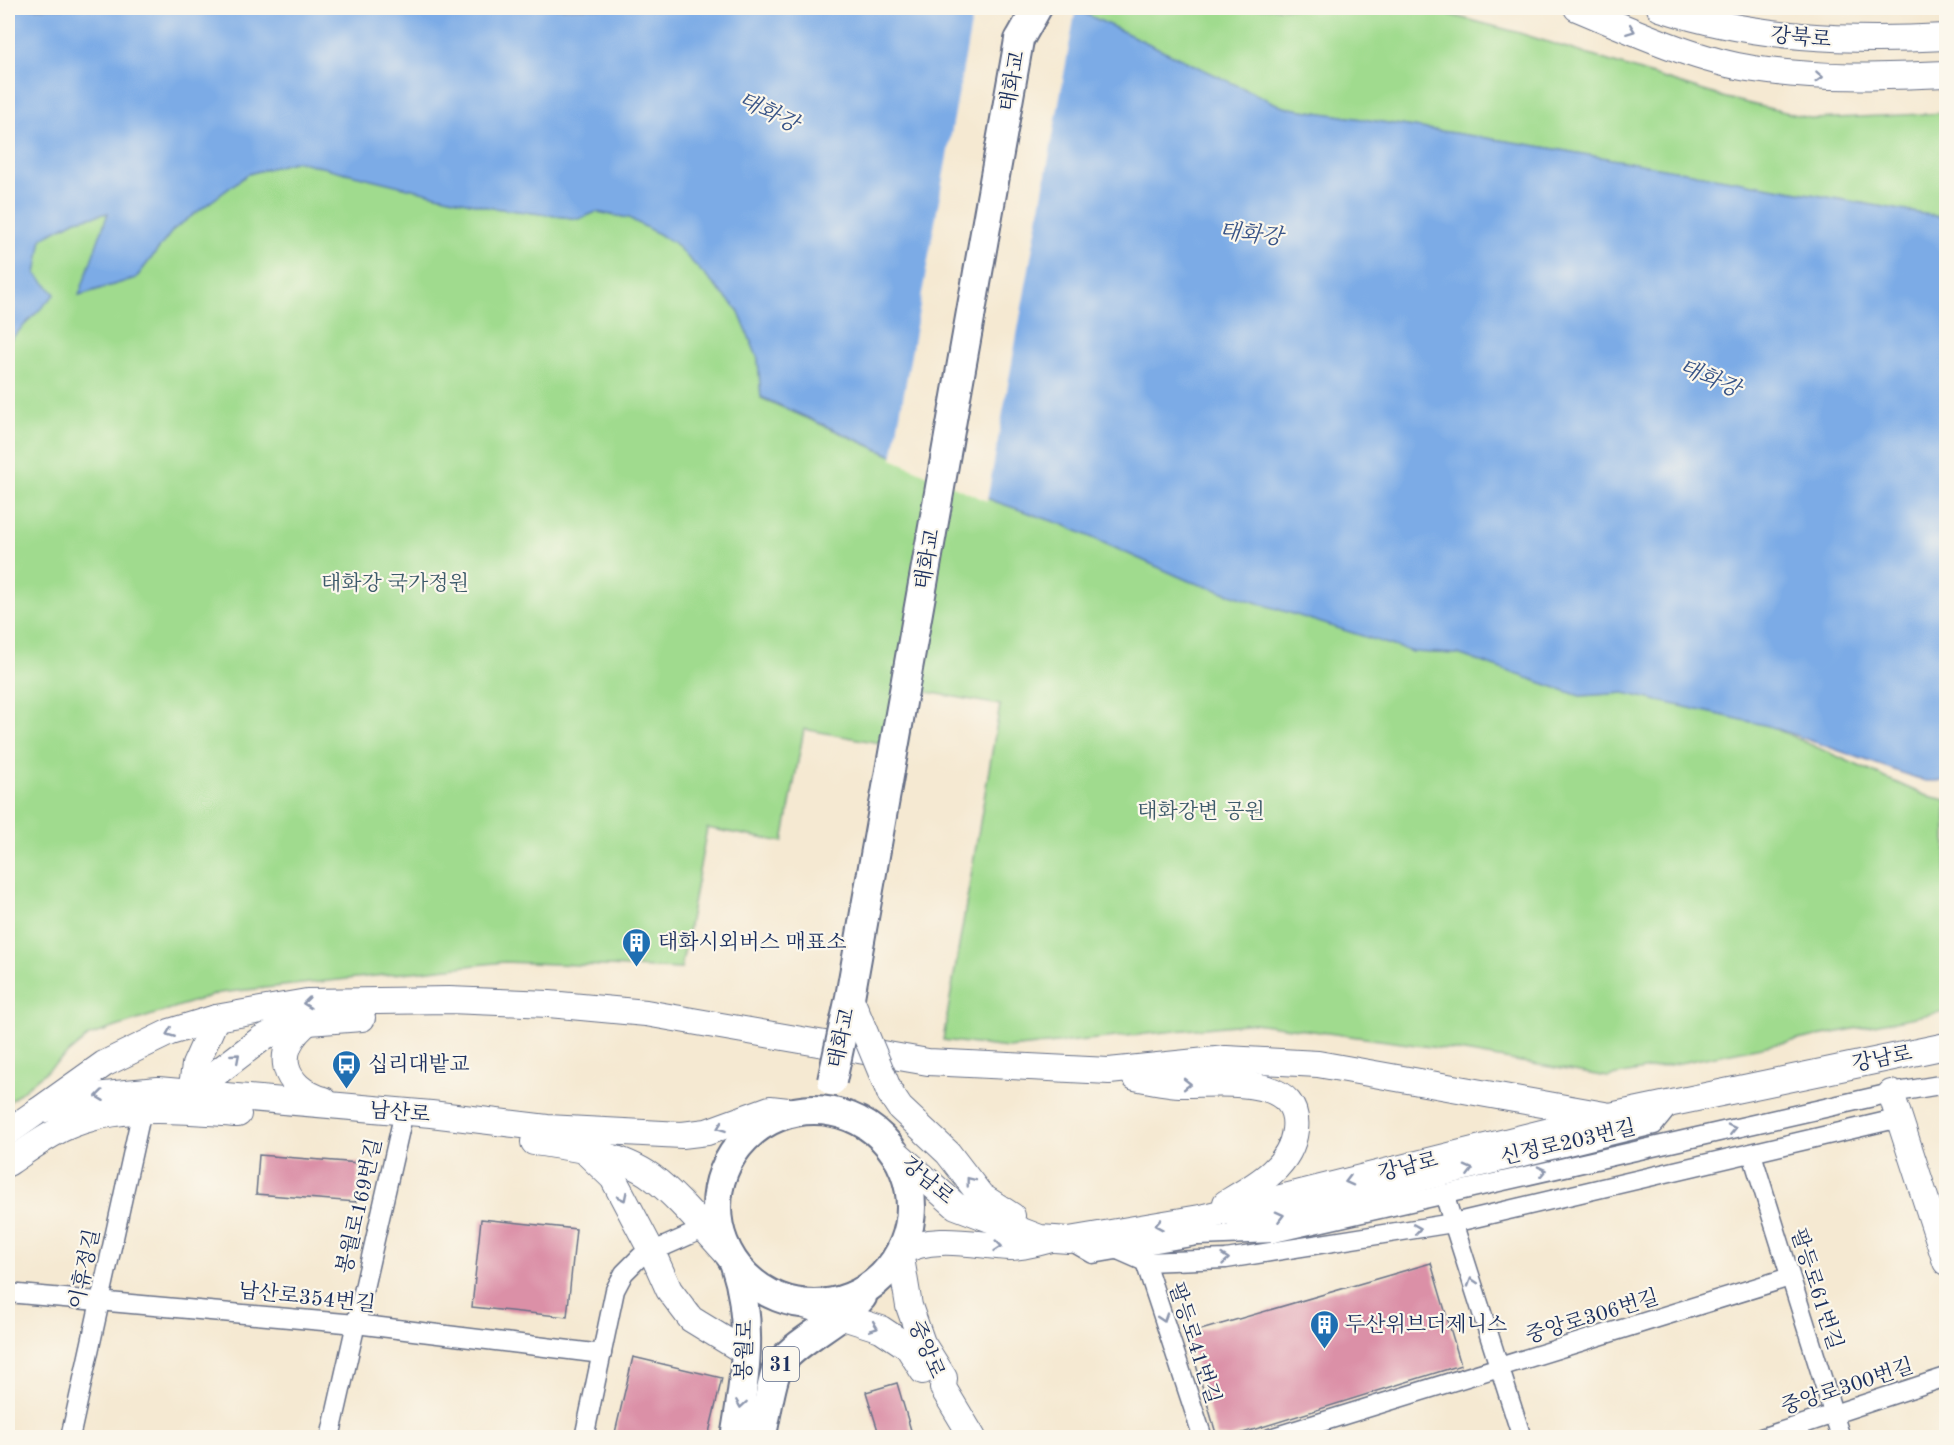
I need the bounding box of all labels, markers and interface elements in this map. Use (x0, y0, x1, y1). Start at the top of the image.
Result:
street label: 강북로 (1770, 22, 1832, 52)
one-way arrow (1625, 23, 1636, 35)
street label: 태화교 (996, 49, 1029, 113)
one-way arrow (1815, 70, 1824, 83)
water label: 태화강 (735, 87, 806, 138)
water label: 태화강 (1218, 219, 1288, 250)
water label: 태화강 (1676, 354, 1747, 403)
street label: 태화교 (911, 527, 944, 591)
park label: 태화강 국가정원 (321, 572, 469, 595)
park label: 태화강변 공원 (1137, 800, 1265, 823)
building icon: 태화시외버스 매표소 (621, 926, 653, 968)
place label: 태화시외버스 매표소 (658, 931, 846, 954)
one-way arrow (302, 996, 312, 1009)
street label: 태화교 (824, 1006, 859, 1070)
one-way arrow (166, 1026, 177, 1038)
street label: 강남로 (1850, 1041, 1914, 1076)
bus stop icon: 십리대밭교 (331, 1048, 363, 1090)
one-way arrow (229, 1053, 240, 1064)
place label: 십리대밭교 (368, 1053, 469, 1076)
one-way arrow (1182, 1078, 1191, 1090)
one-way arrow (95, 1089, 105, 1102)
street label: 남산로 (369, 1098, 431, 1127)
street label: 신정로203번길 (1498, 1116, 1638, 1169)
one-way arrow (716, 1120, 727, 1133)
one-way arrow (1727, 1123, 1737, 1136)
street label: 봉월로169번길 (332, 1136, 386, 1276)
street label: 강남로 (1376, 1148, 1440, 1185)
street label: 강남로 (897, 1152, 958, 1209)
one-way arrow (1464, 1164, 1474, 1177)
one-way arrow (1537, 1166, 1547, 1179)
one-way arrow (1344, 1173, 1354, 1186)
one-way arrow (967, 1177, 978, 1188)
one-way arrow (615, 1191, 627, 1202)
one-way arrow (1275, 1211, 1285, 1224)
one-way arrow (1155, 1218, 1165, 1231)
one-way arrow (1413, 1223, 1422, 1235)
street label: 팔등로61번길 (1786, 1226, 1847, 1353)
street label: 이휴정길 (64, 1227, 104, 1311)
one-way arrow (994, 1239, 1003, 1252)
one-way arrow (1220, 1253, 1229, 1266)
one-way arrow (1467, 1277, 1479, 1288)
street label: 남산로354번길 (237, 1279, 377, 1316)
street label: 팔등로41번길 (1164, 1280, 1225, 1407)
street label: 중앙로306번길 (1523, 1285, 1661, 1348)
building icon: 두산위브더제니스 (1308, 1308, 1340, 1350)
one-way arrow (1156, 1312, 1169, 1323)
place label: 두산위브더제니스 (1345, 1313, 1507, 1336)
street label: 중앙로 (904, 1317, 949, 1382)
street label: 봉월로 (731, 1319, 757, 1381)
one-way arrow (868, 1320, 879, 1333)
road number: 31 (763, 1347, 799, 1381)
street label: 중앙로300번길 (1778, 1354, 1916, 1419)
one-way arrow (735, 1399, 747, 1408)

